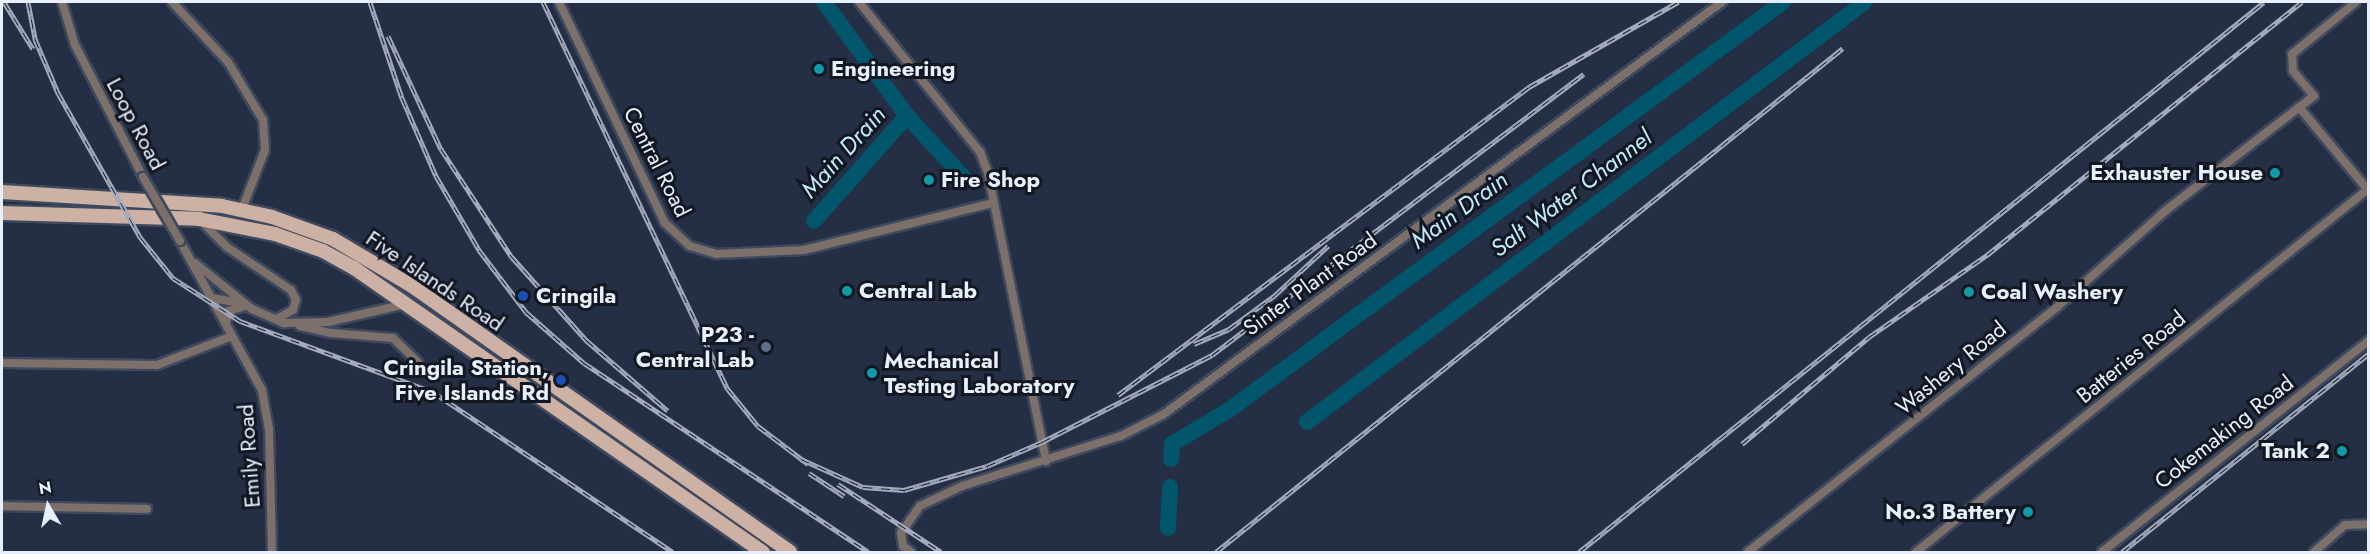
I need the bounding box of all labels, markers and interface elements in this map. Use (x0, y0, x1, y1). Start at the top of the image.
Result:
place label: Engineering (831, 56, 955, 82)
marker: Engineering (812, 62, 826, 76)
street label: Loop Road (101, 73, 171, 175)
water label: Main Drain (794, 100, 892, 204)
street label: Central Road (618, 102, 696, 222)
water label: Salt Water Channel (1485, 123, 1657, 263)
place label: Exhauster House (2090, 160, 2263, 186)
water label: Main Drain (1405, 165, 1513, 255)
marker: Exhauster House (2268, 166, 2282, 180)
place label: Fire Shop (941, 167, 1040, 193)
marker: Fire Shop (922, 173, 936, 187)
street label: Five Islands Road (361, 225, 509, 337)
street label: Sinter Plant Road (1238, 227, 1382, 341)
place label: Central Lab (859, 278, 977, 304)
place label: Coal Washery (1981, 279, 2123, 305)
place label: Cringila (536, 283, 616, 309)
marker: Central Lab (840, 284, 854, 298)
marker: Coal Washery (1962, 285, 1976, 299)
marker: Cringila (514, 287, 532, 305)
street label: Batteries Road (2071, 305, 2191, 409)
street label: Washery Road (1891, 316, 2011, 420)
place label: P23 - Central Lab (636, 321, 754, 372)
marker: P23 - Central Lab (759, 340, 773, 354)
place label: Mechanical Testing Laboratory (884, 347, 1075, 398)
place label: Cringila Station, Five Islands Rd (383, 354, 549, 406)
marker: Mechanical Testing Laboratory (865, 366, 879, 380)
street label: Cokemaking Road (2149, 370, 2299, 494)
marker: Cringila Station, Five Islands Rd (554, 373, 568, 387)
street label: Emily Road (232, 403, 266, 509)
place label: Tank 2 (2262, 438, 2330, 464)
marker: Tank 2 (2335, 444, 2349, 458)
text: N (37, 475, 53, 500)
north arrow (18, 476, 78, 536)
place label: No.3 Battery (1885, 499, 2016, 525)
marker: No.3 Battery (2021, 505, 2035, 519)

